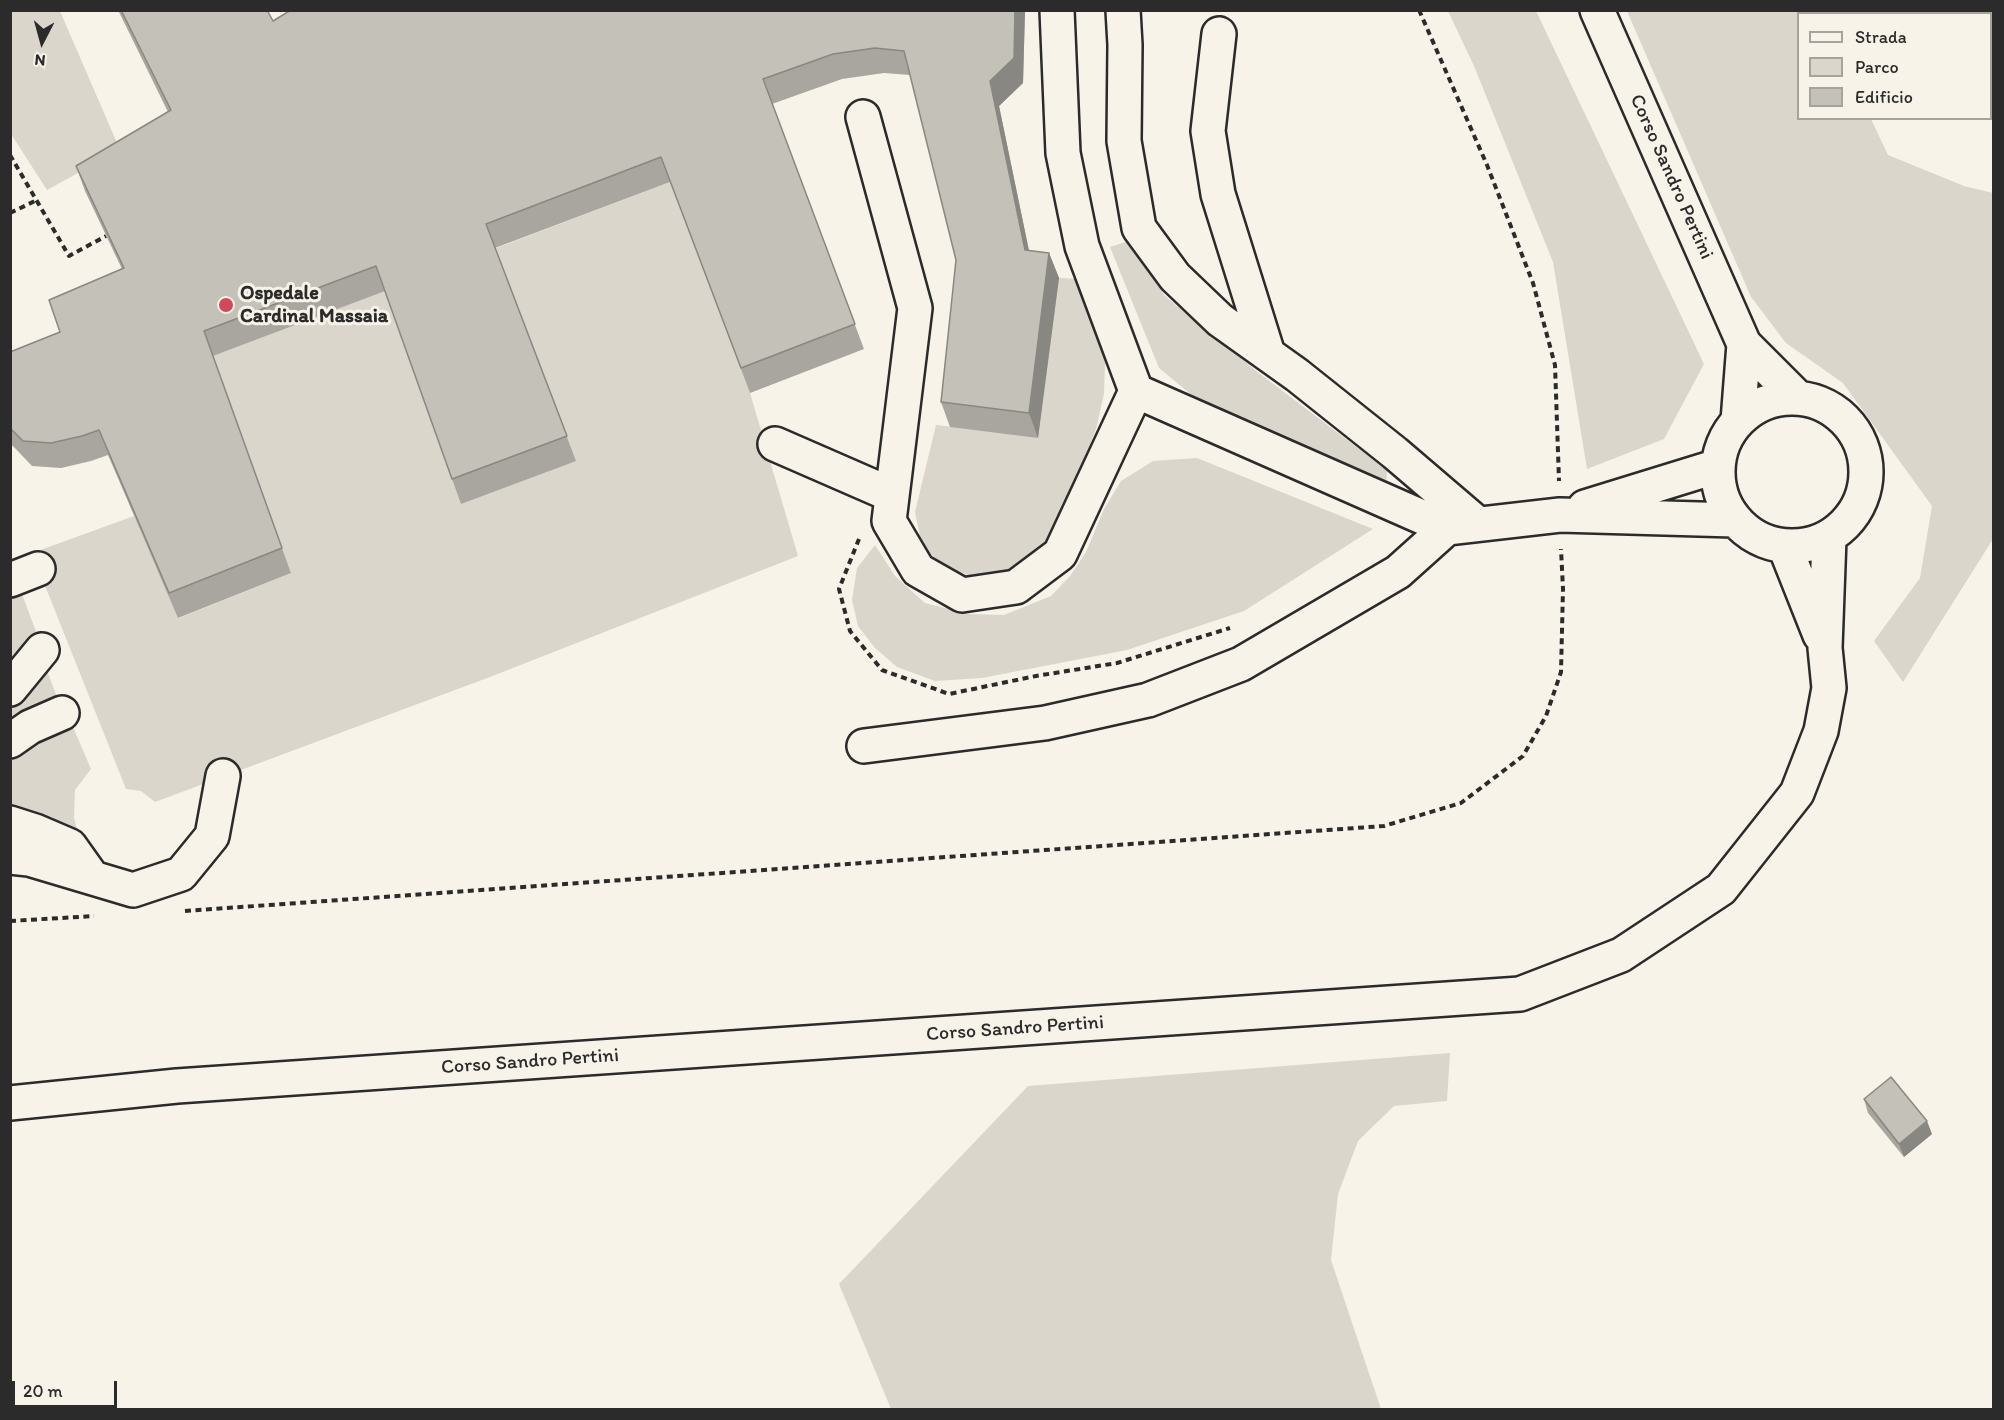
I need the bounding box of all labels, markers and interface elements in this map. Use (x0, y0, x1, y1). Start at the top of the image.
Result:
north arrow (12, 12, 72, 72)
legend (1797, 12, 1992, 120)
text: Strada (1855, 26, 1907, 48)
text: N (34, 50, 46, 70)
text: Parco (1855, 56, 1899, 78)
text: Edificio (1855, 86, 1913, 108)
street label: Corso Sandro Pertini (1624, 91, 1718, 263)
place label: Ospedale Cardinal Massaia (240, 282, 388, 329)
marker: Ospedale Cardinal Massaia (217, 296, 235, 314)
street label: Corso Sandro Pertini (925, 1011, 1105, 1047)
street label: Corso Sandro Pertini (440, 1044, 620, 1080)
scale bar (15, 1369, 120, 1407)
text: 20 m (23, 1380, 63, 1402)

